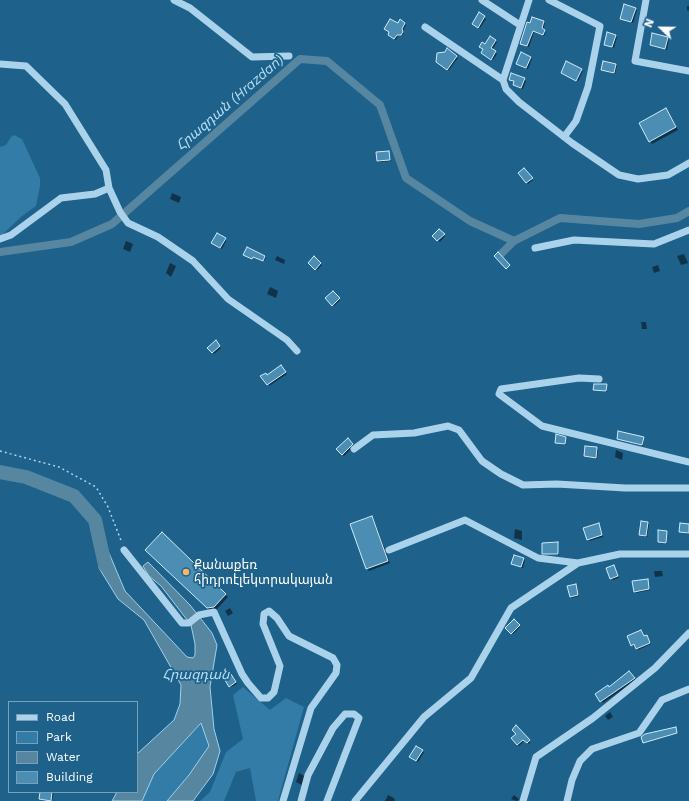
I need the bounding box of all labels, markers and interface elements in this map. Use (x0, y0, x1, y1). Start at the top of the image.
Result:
north arrow (641, 8, 681, 48)
text: N (642, 17, 657, 30)
water label: Հրազդան (Hrazdan) (173, 52, 287, 154)
place label: Քանաքեռ հիդրոէլեկտրակայան (194, 557, 333, 588)
marker: Քանաքեռ հիդրոէլեկտրակայան (181, 567, 191, 577)
water label: Հրազդան (162, 667, 230, 683)
legend (8, 701, 138, 793)
text: Road (46, 710, 75, 724)
text: Park (46, 730, 72, 744)
text: Water (46, 750, 80, 764)
text: Building (46, 770, 93, 784)

